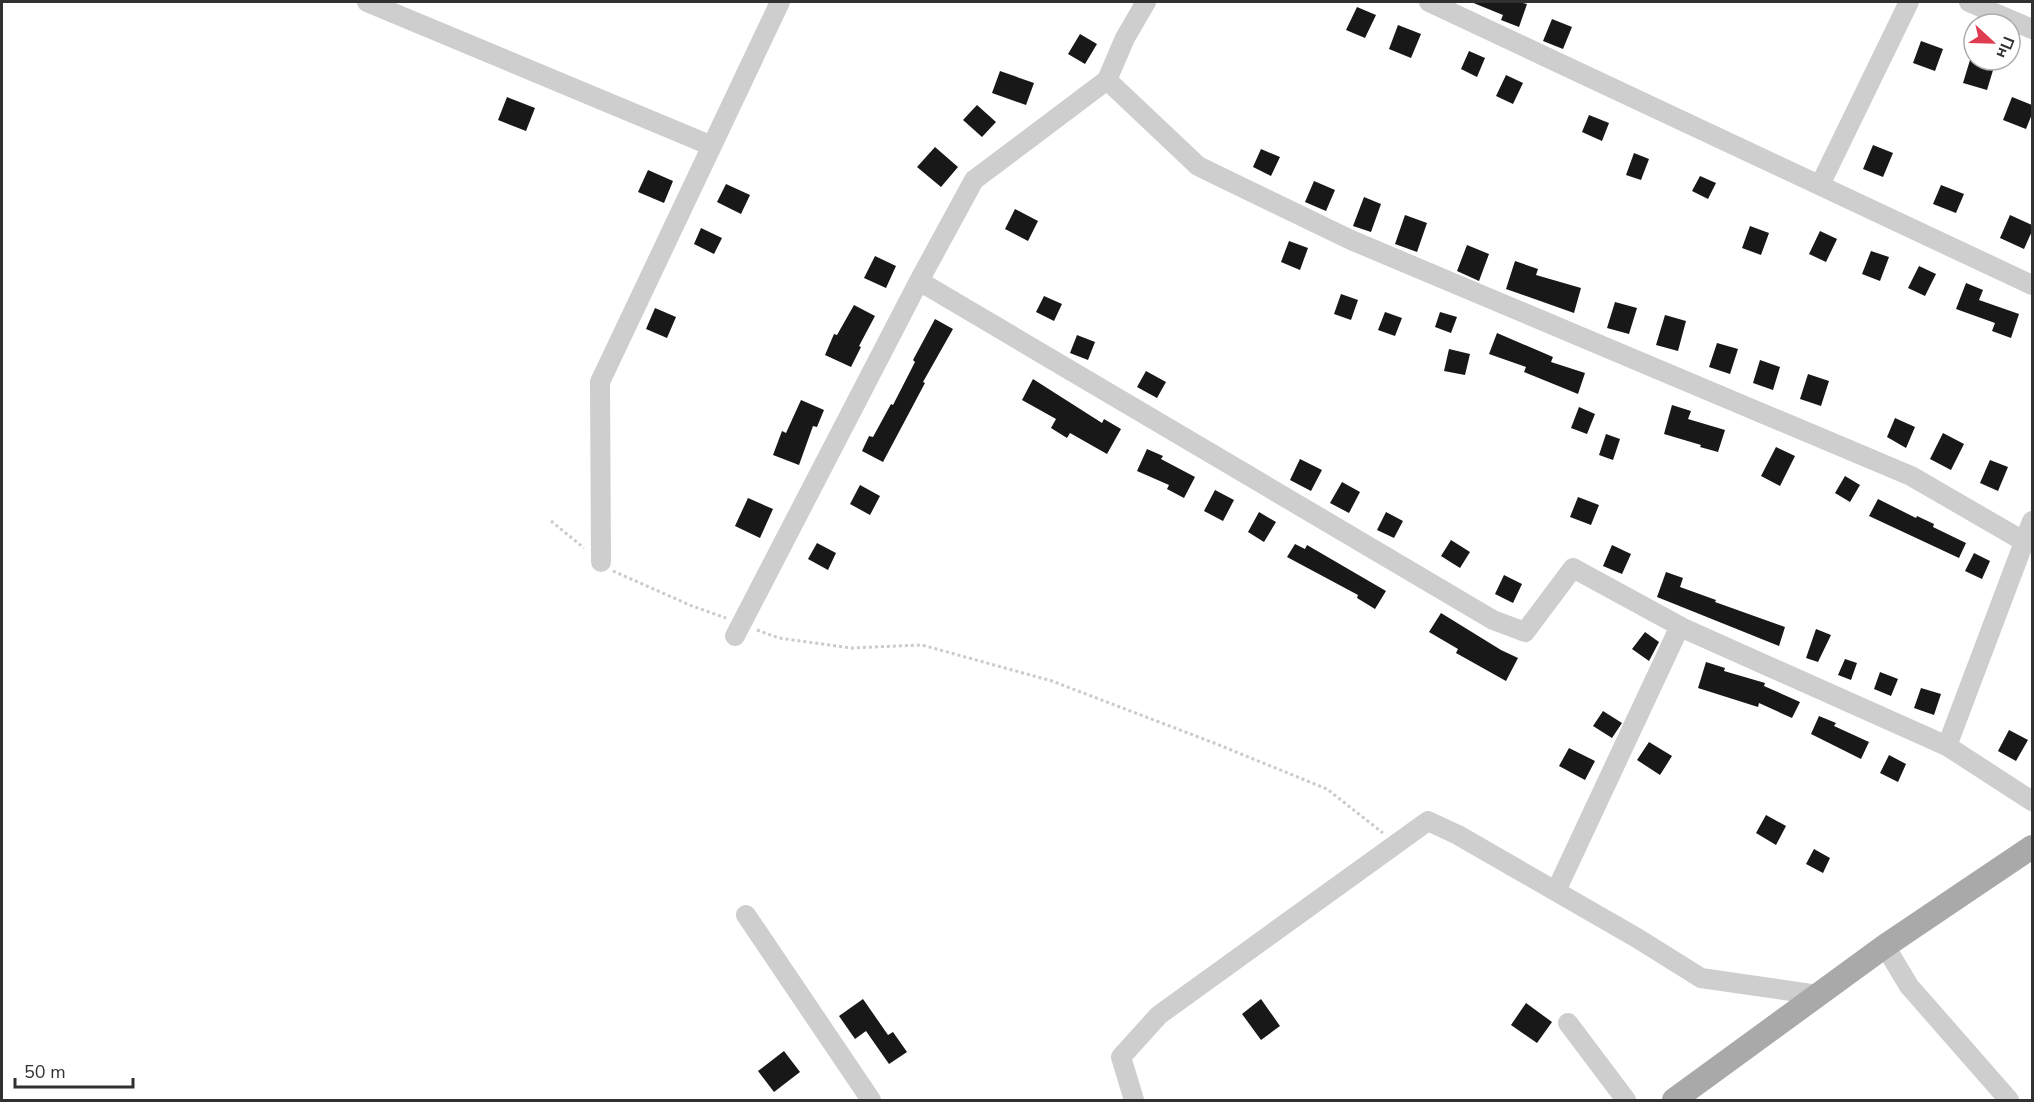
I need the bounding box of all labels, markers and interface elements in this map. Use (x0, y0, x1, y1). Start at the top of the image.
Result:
north arrow (1962, 12, 2022, 72)
text: Пн (1991, 33, 2019, 62)
scale bar (15, 1051, 134, 1089)
text: 50 m (24, 1060, 66, 1084)

